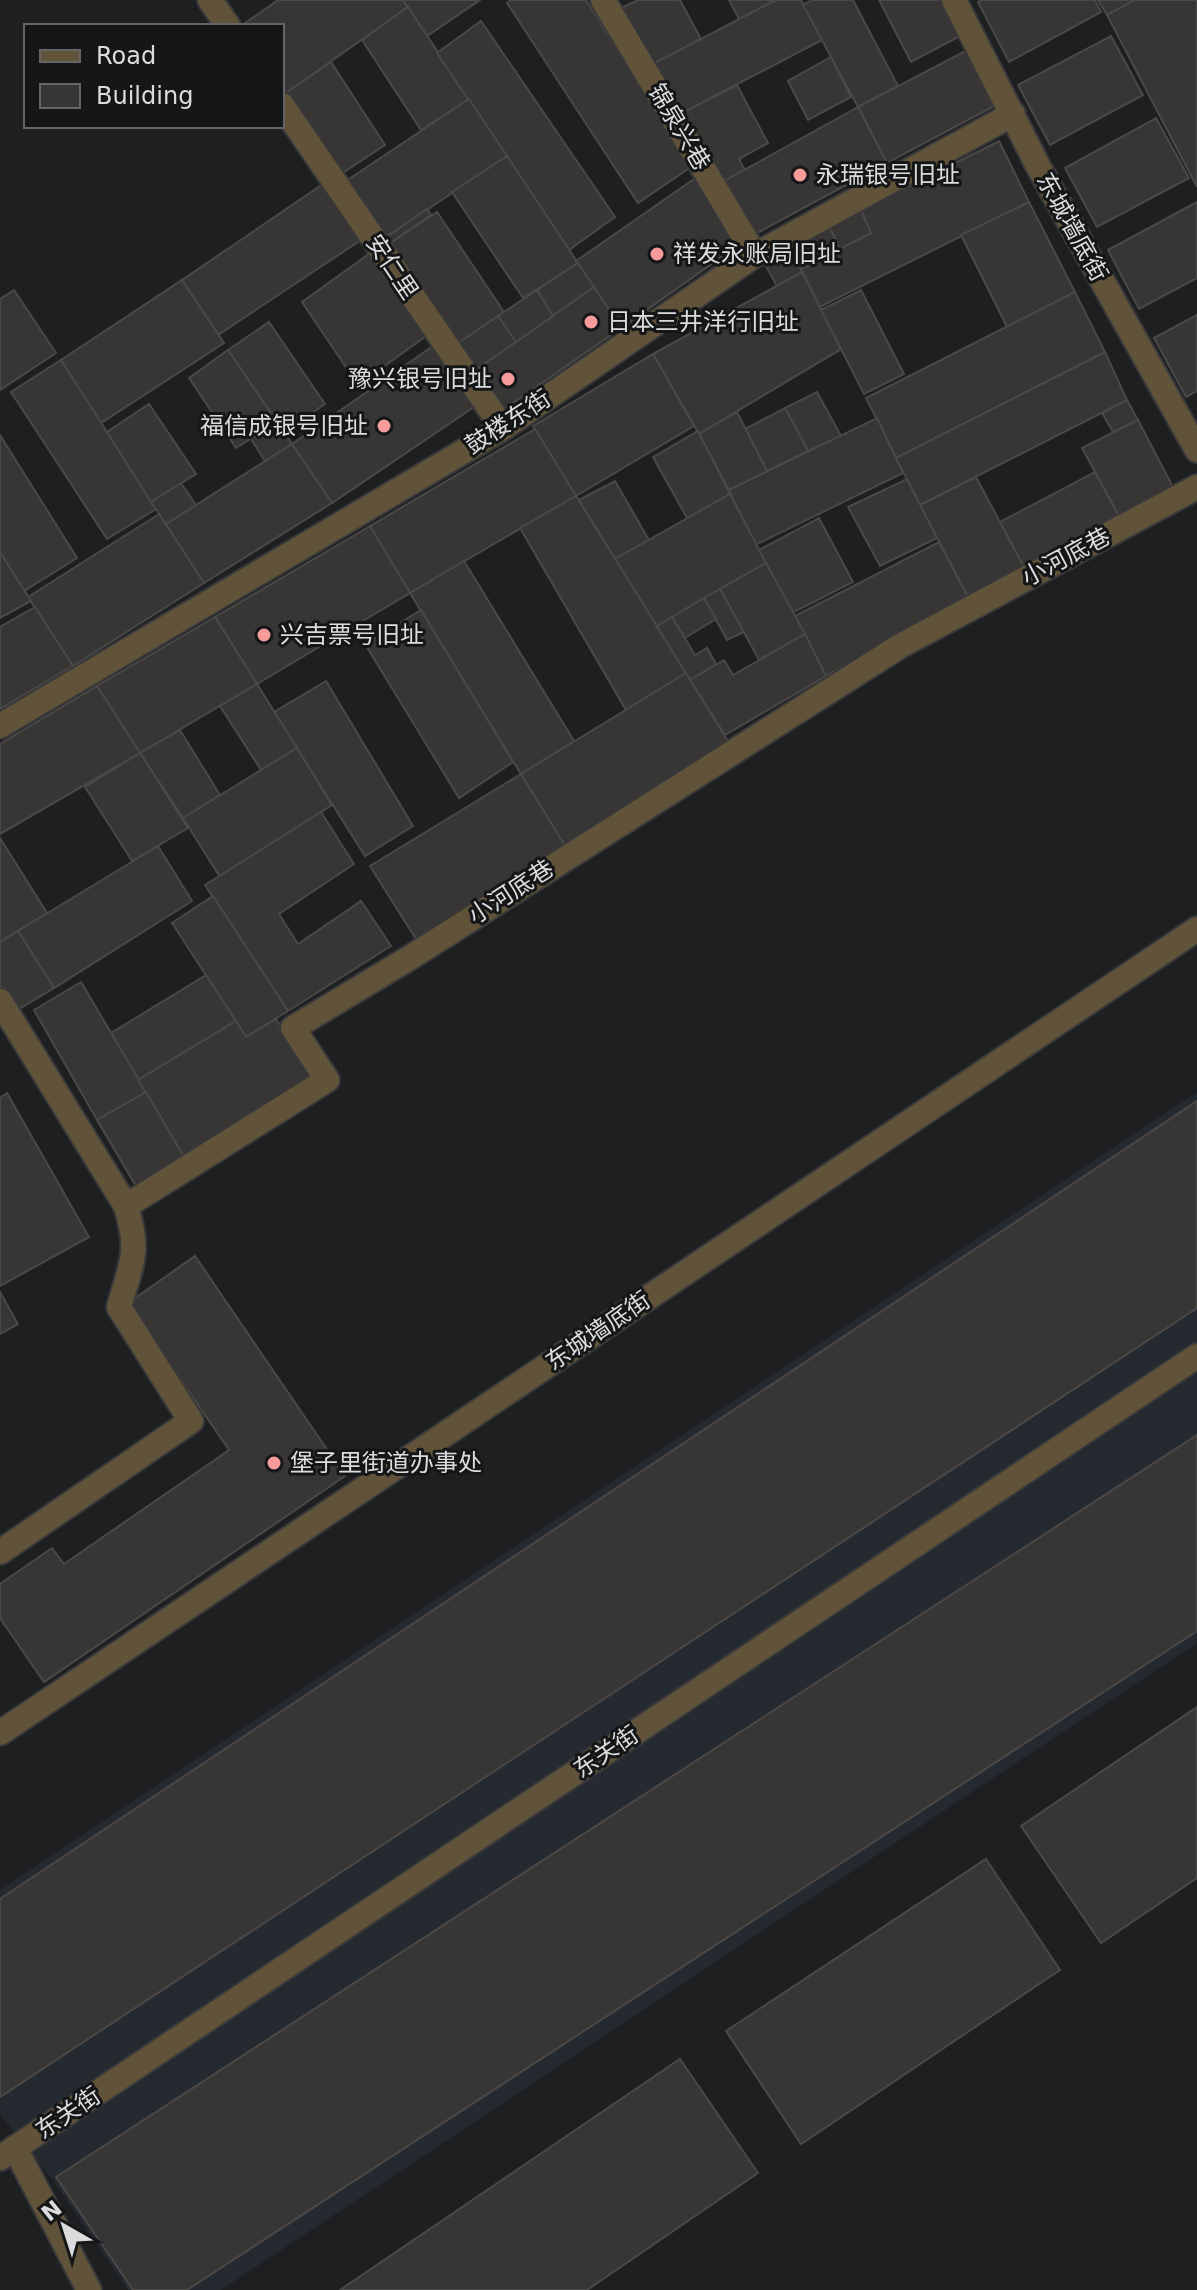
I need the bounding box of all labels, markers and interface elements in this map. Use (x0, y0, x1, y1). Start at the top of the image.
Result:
legend (24, 24, 284, 128)
text: Road (96, 42, 156, 70)
street label: 锦泉兴巷 (642, 79, 716, 175)
text: Building (96, 82, 193, 110)
place label: 永瑞银号旧址 (816, 161, 960, 189)
marker: 永瑞银号旧址 (791, 166, 809, 184)
street label: 东城墙底街 (1031, 168, 1113, 286)
street label: 安仁里 (360, 229, 424, 305)
place label: 祥发永账局旧址 (673, 240, 841, 268)
marker: 祥发永账局旧址 (648, 245, 666, 263)
place label: 日本三井洋行旧址 (607, 308, 799, 336)
marker: 日本三井洋行旧址 (582, 313, 600, 331)
place label: 豫兴银号旧址 (348, 365, 492, 393)
marker: 豫兴银号旧址 (499, 370, 517, 388)
street label: 鼓楼东街 (460, 384, 556, 460)
place label: 福信成银号旧址 (200, 412, 368, 440)
marker: 福信成银号旧址 (375, 417, 393, 435)
street label: 小河底巷 (1017, 522, 1115, 592)
place label: 兴吉票号旧址 (280, 621, 424, 649)
marker: 兴吉票号旧址 (255, 626, 273, 644)
street label: 小河底巷 (463, 854, 559, 930)
street label: 东城墙底街 (540, 1286, 656, 1376)
place label: 堡子里街道办事处 (290, 1449, 482, 1477)
marker: 堡子里街道办事处 (265, 1454, 283, 1472)
street label: 东关街 (568, 1720, 644, 1784)
street label: 东关街 (30, 2081, 106, 2145)
north arrow (24, 2186, 104, 2266)
text: N (37, 2195, 67, 2226)

